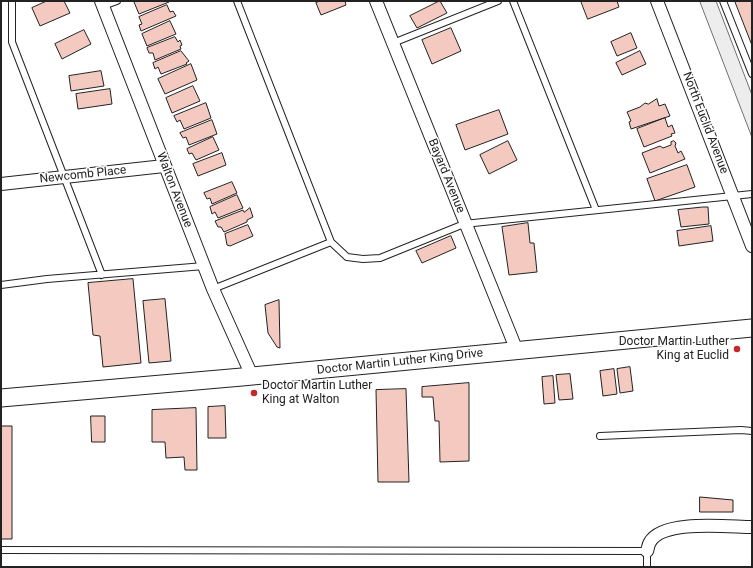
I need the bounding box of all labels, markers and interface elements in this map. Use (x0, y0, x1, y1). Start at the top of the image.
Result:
street label: North Euclid Avenue (679, 70, 731, 176)
street label: Bayard Avenue (425, 137, 467, 215)
street label: Walton Avenue (153, 150, 195, 230)
street label: Newcomb Place (39, 163, 127, 187)
place label: Doctor Martin Luther King at Euclid (619, 335, 729, 363)
marker: Doctor Martin Luther King at Euclid (732, 344, 742, 354)
street label: Doctor Martin Luther King Drive (316, 346, 484, 378)
place label: Doctor Martin Luther King at Walton (262, 379, 372, 407)
marker: Doctor Martin Luther King at Walton (249, 388, 259, 398)

